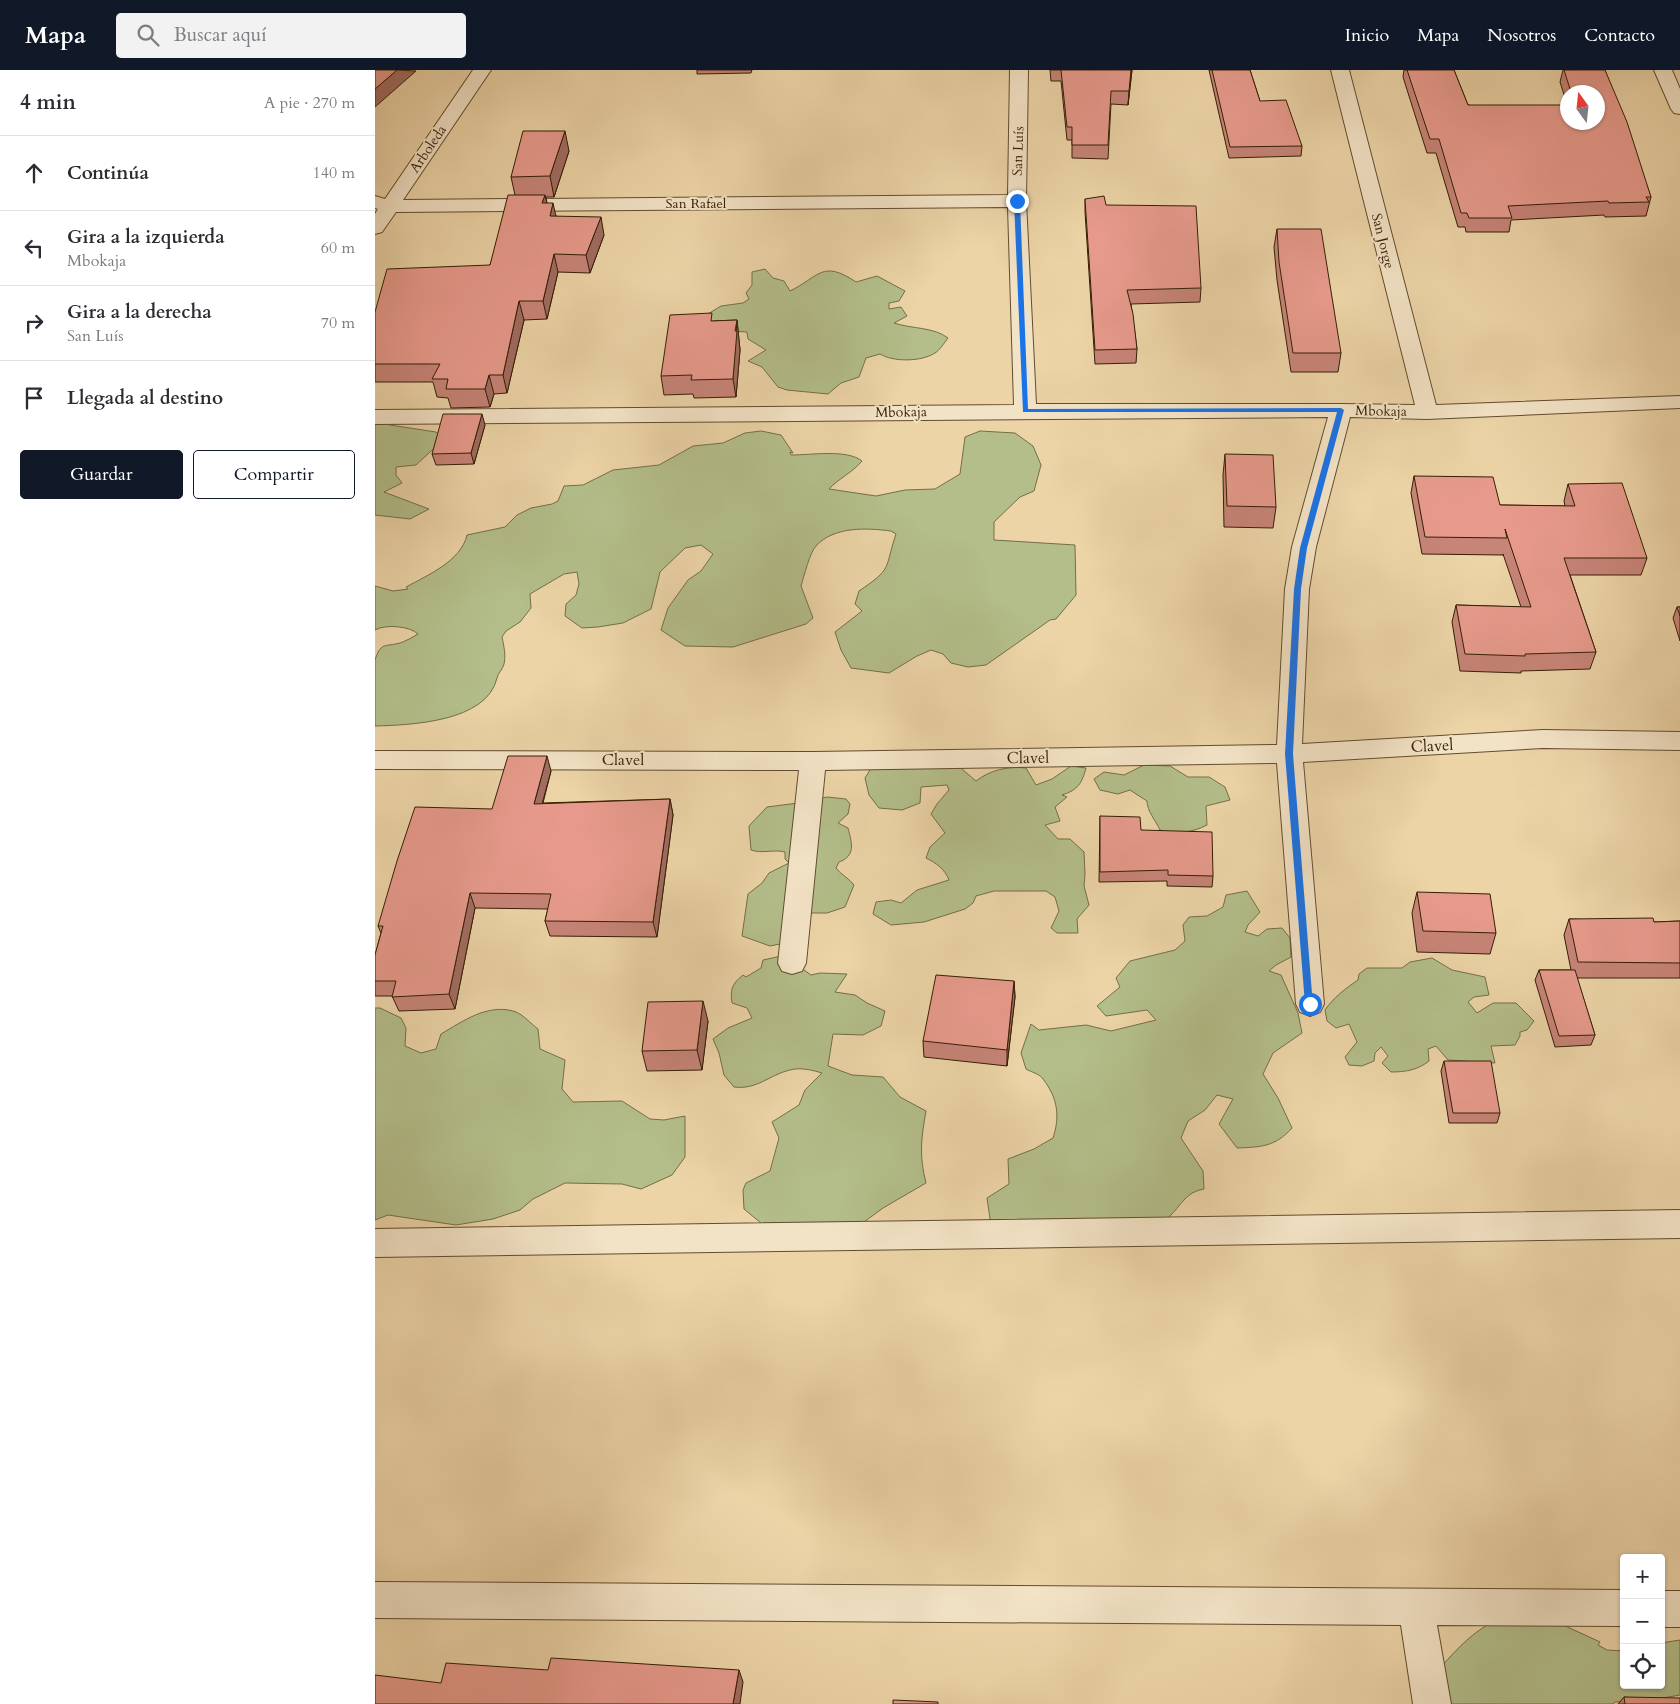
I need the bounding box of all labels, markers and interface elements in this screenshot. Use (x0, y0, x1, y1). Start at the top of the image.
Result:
search box (116, 13, 466, 58)
text: Mapa (25, 19, 86, 52)
icon: search (134, 21, 162, 49)
text: Buscar aquí (174, 22, 267, 48)
text: Inicio (1345, 23, 1389, 48)
text: Mapa (1417, 23, 1459, 48)
text: Nosotros (1487, 23, 1556, 48)
text: Contacto (1584, 23, 1655, 48)
north arrow (1560, 85, 1605, 130)
text: 4 min (20, 88, 76, 117)
text: A pie · 270 m (264, 92, 355, 114)
street label: Arboleda (405, 121, 451, 177)
street label: San Luís (1008, 126, 1028, 176)
icon: ahead (20, 159, 48, 187)
text: Continúa (67, 160, 149, 186)
text: 140 m (313, 162, 355, 184)
route end (1006, 190, 1029, 213)
street label: San Rafael (666, 194, 727, 213)
street label: San Jorge (1367, 211, 1399, 271)
text: Gira a la izquierda (67, 224, 225, 250)
icon: left (20, 234, 48, 262)
text: 60 m (321, 237, 355, 259)
text: Mbokaja (67, 250, 126, 272)
text: Gira a la derecha (67, 299, 212, 325)
icon: right (20, 309, 48, 337)
text: 70 m (321, 312, 355, 334)
text: San Luís (67, 325, 124, 347)
icon: arrive (20, 384, 48, 412)
text: Llegada al destino (67, 385, 223, 411)
street label: Mbokaja (1355, 401, 1407, 421)
street label: Mbokaja (875, 402, 927, 422)
button: Guardar (20, 450, 183, 499)
button: Compartir (193, 450, 355, 499)
street label: Clavel (1410, 734, 1454, 758)
street label: Clavel (1006, 747, 1050, 769)
street label: Clavel (602, 749, 644, 771)
route start (1299, 993, 1322, 1016)
map controls (1620, 1554, 1665, 1689)
button: + (1620, 1554, 1665, 1599)
button: − (1620, 1599, 1665, 1644)
button: locate (1620, 1644, 1665, 1689)

